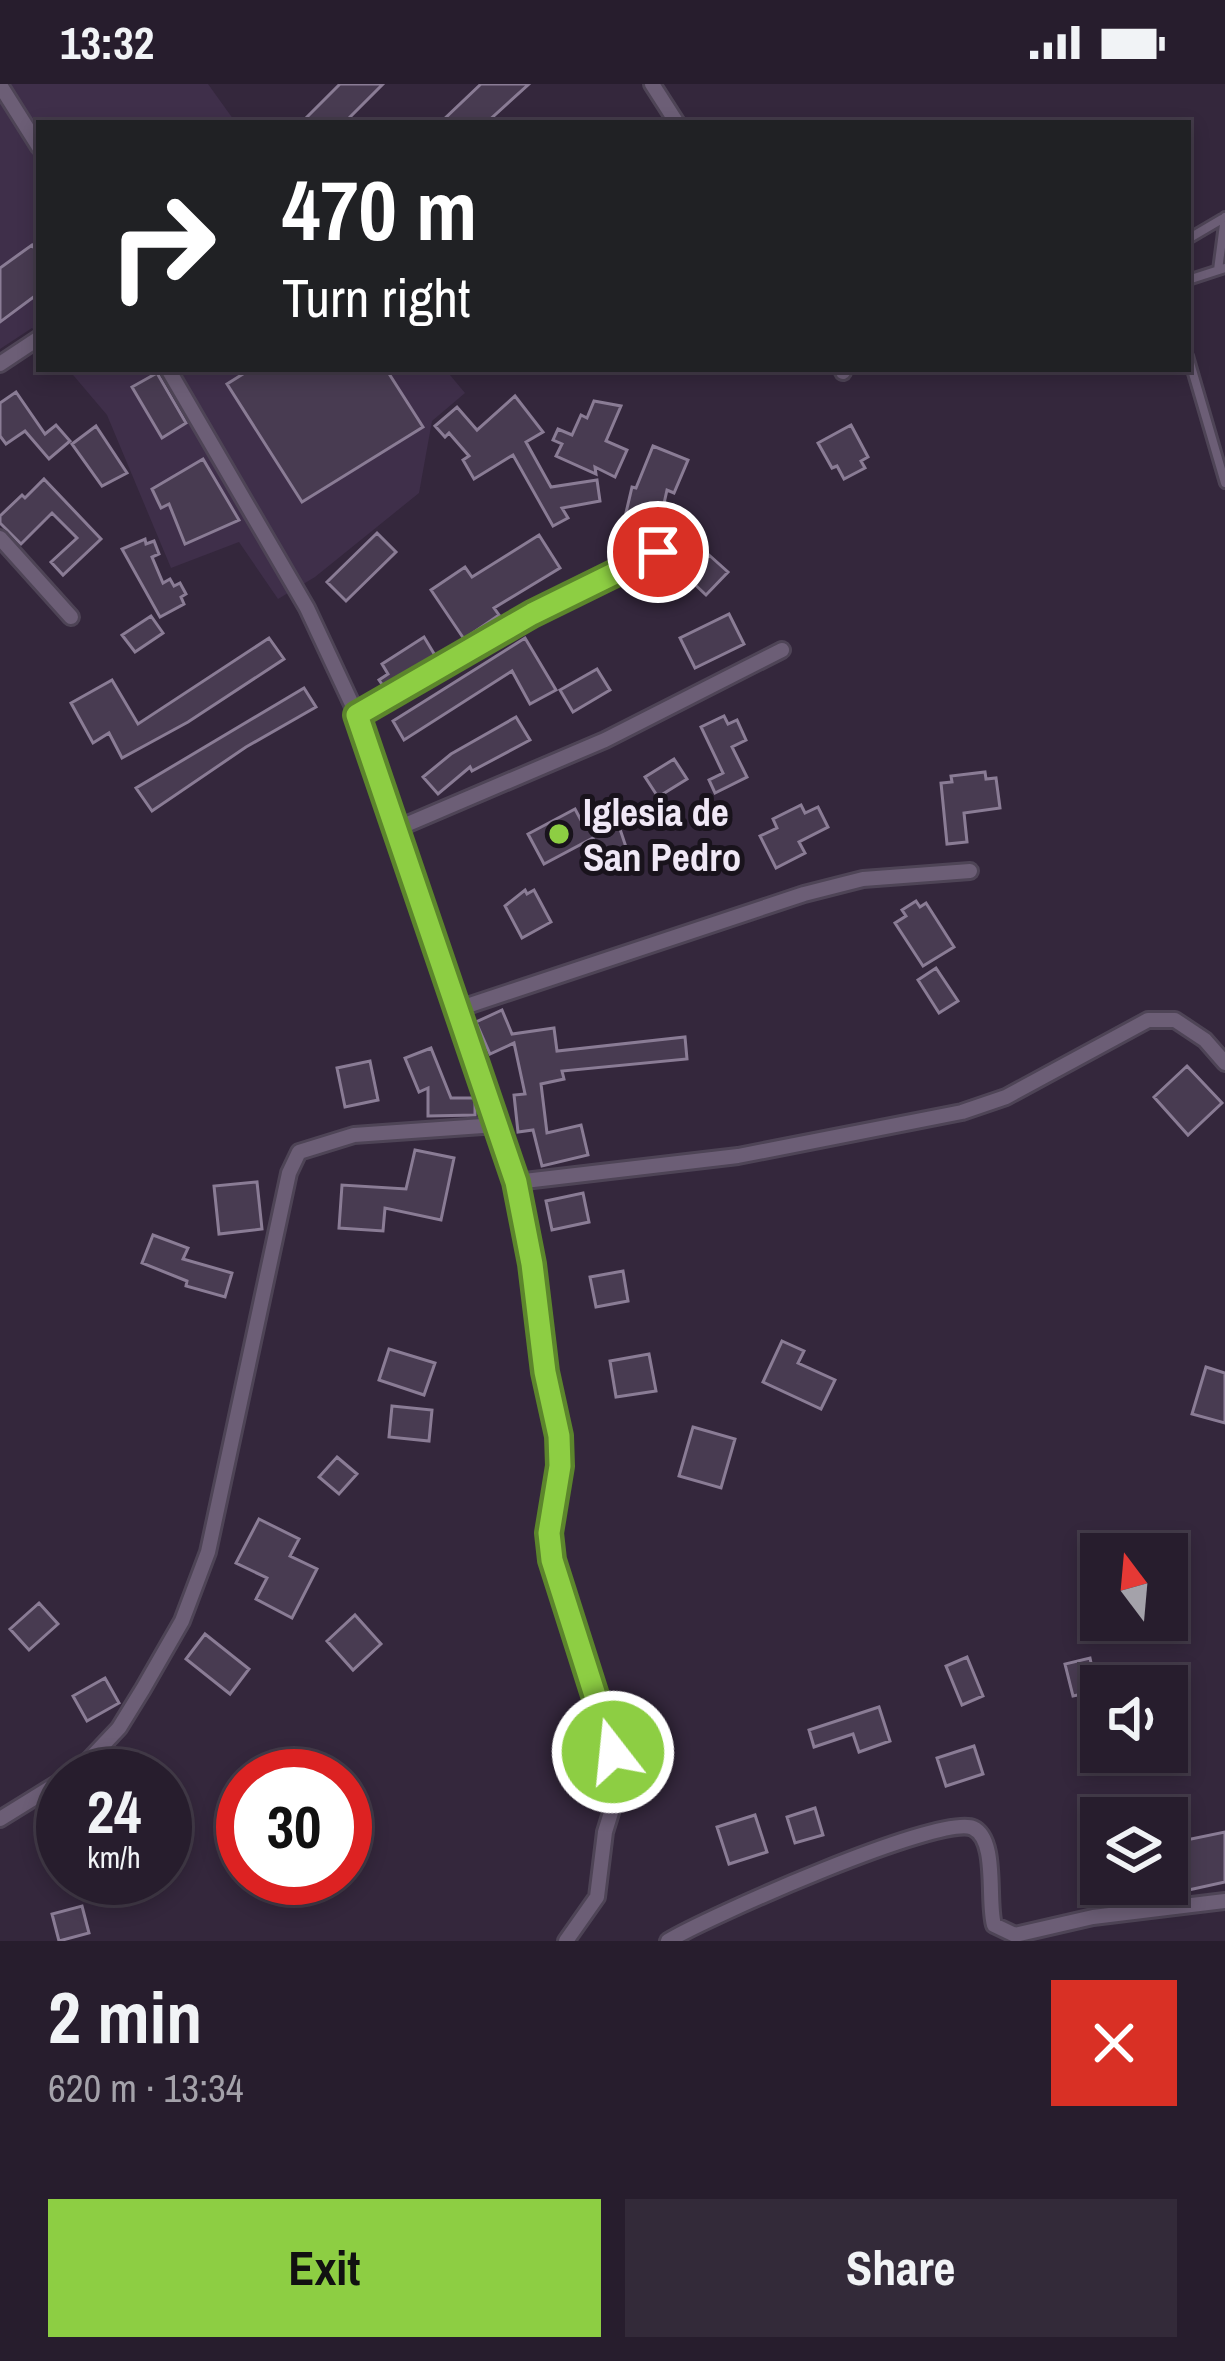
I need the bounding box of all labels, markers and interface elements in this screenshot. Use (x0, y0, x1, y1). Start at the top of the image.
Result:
text: 13:32 (60, 12, 154, 73)
text: 470 m (282, 153, 477, 266)
icon: right (84, 168, 240, 324)
text: Turn right (282, 261, 470, 334)
pin (607, 501, 709, 603)
icon: arrive (625, 519, 691, 585)
place label: Iglesia de San Pedro (583, 786, 741, 883)
marker: Iglesia de San Pedro (546, 821, 572, 847)
north arrow (1080, 1533, 1188, 1641)
map controls (1080, 1533, 1188, 1905)
button: sound (1080, 1665, 1188, 1773)
position arrow (550, 1689, 676, 1815)
speed limit sign: 30 (216, 1749, 372, 1905)
text: 24 (87, 1771, 141, 1852)
button: layers (1080, 1797, 1188, 1905)
text: km/h (87, 1837, 141, 1877)
text: 2 min (48, 1968, 202, 2065)
button: close (1051, 1980, 1177, 2106)
text: 620 m · 13:34 (48, 2062, 244, 2114)
button: Exit (48, 2199, 601, 2337)
button: Share (625, 2199, 1177, 2337)

